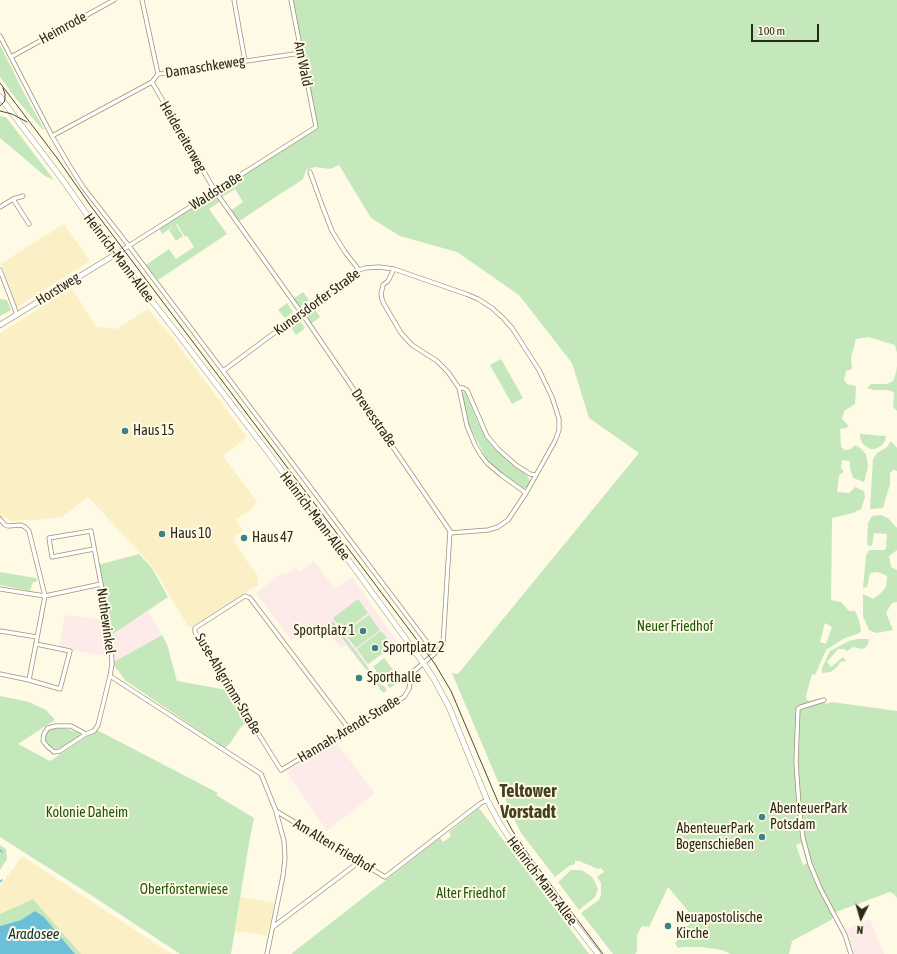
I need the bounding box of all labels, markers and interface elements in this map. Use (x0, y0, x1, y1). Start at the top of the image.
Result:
street label: Heimrode (36, 8, 90, 48)
scale bar (753, 16, 821, 42)
text: 100 m (758, 24, 785, 38)
street label: Am Wald (290, 40, 316, 88)
street label: Damaschkeweg (164, 52, 246, 82)
street label: Heidereiterweg (156, 98, 210, 176)
street label: Waldstraße (187, 168, 245, 214)
street label: Heinrich-Mann-Allee (80, 210, 158, 306)
street label: Kunersdorfer Straße (271, 265, 363, 339)
street label: Horstweg (33, 269, 83, 309)
street label: Drevesstraße (348, 386, 400, 450)
place label: Haus 15 (133, 423, 174, 439)
marker: Haus 15 (120, 426, 130, 436)
street label: Heinrich-Mann-Allee (276, 468, 354, 564)
place label: Haus 10 (170, 526, 211, 542)
marker: Haus 10 (157, 529, 167, 539)
place label: Haus 47 (252, 530, 293, 546)
marker: Haus 47 (239, 533, 249, 543)
street label: Nuthewinkel (93, 587, 119, 655)
park label: Neuer Friedhof (637, 619, 713, 635)
place label: Sportplatz 1 (293, 623, 355, 639)
marker: Sportplatz 1 (358, 626, 368, 636)
street label: Suse-Ahlgrimm-Straße (191, 630, 265, 738)
place label: Sportplatz 2 (383, 640, 445, 656)
marker: Sportplatz 2 (370, 643, 380, 653)
place label: Sporthalle (367, 670, 421, 686)
marker: Sporthalle (354, 673, 364, 683)
street label: Hannah-Arendt-Straße (295, 692, 403, 766)
district label: Teltower Vorstadt (499, 780, 557, 822)
place label: AbenteuerPark Potsdam (770, 801, 848, 834)
park label: Kolonie Daheim (46, 805, 128, 821)
marker: AbenteuerPark Potsdam (757, 812, 767, 822)
street label: Am Alten Friedhof (291, 815, 377, 877)
place label: AbenteuerPark Bogenschießen (676, 821, 754, 854)
marker: AbenteuerPark Bogenschießen (757, 832, 767, 842)
street label: Heinrich-Mann-Allee (503, 833, 581, 929)
park label: Oberförsterwiese (140, 882, 228, 898)
park label: Alter Friedhof (436, 886, 506, 902)
north arrow (841, 898, 881, 938)
place label: Neuapostolische Kirche (676, 910, 763, 942)
marker: Neuapostolische Kirche (663, 921, 673, 931)
text: N (856, 924, 864, 936)
water label: Aradosee (8, 925, 60, 943)

